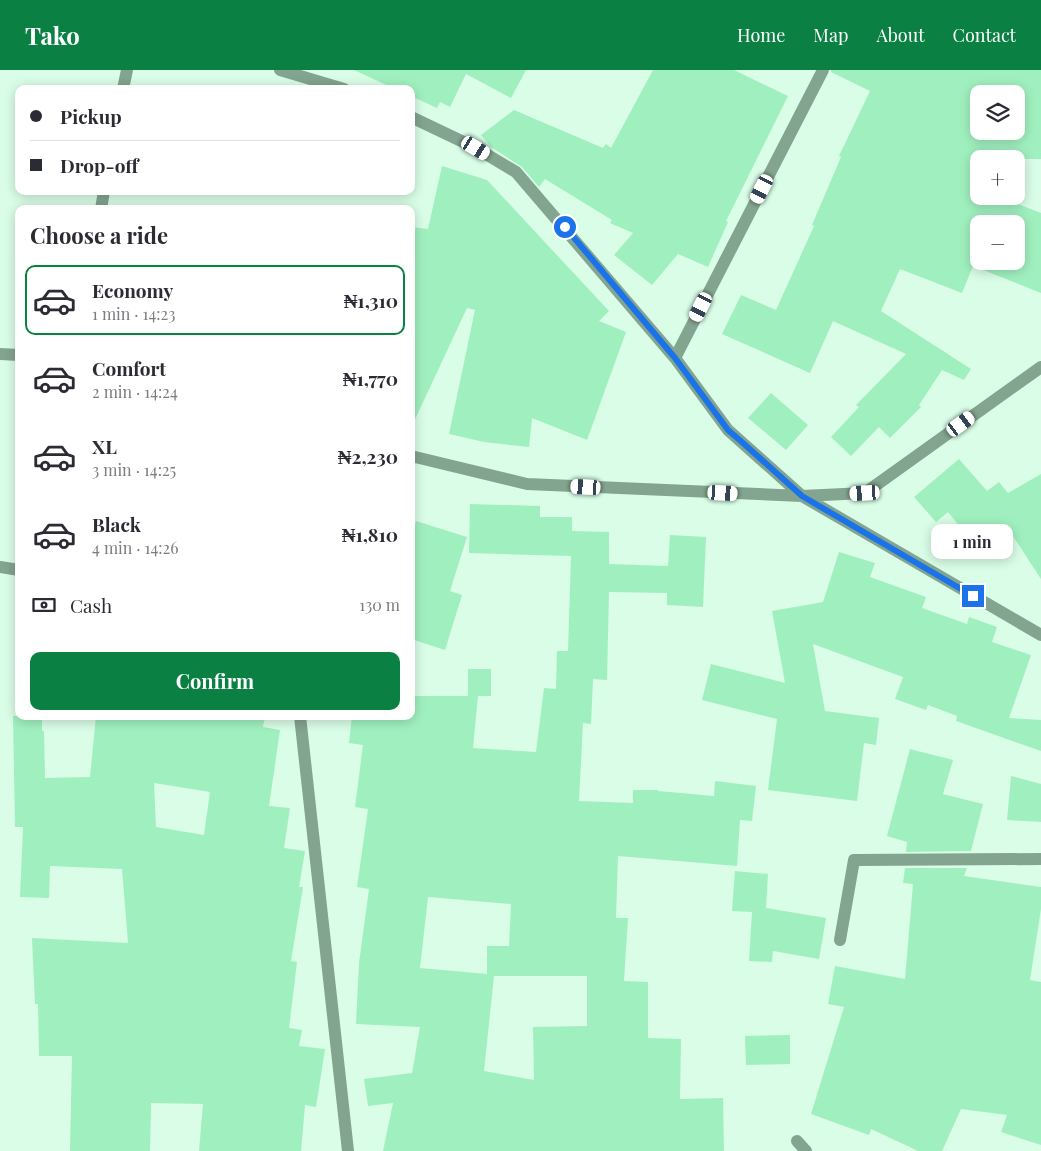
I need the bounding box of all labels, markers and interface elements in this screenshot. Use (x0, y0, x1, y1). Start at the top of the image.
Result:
text: Tako (25, 19, 80, 51)
text: Home (737, 23, 785, 47)
text: Map (813, 23, 848, 47)
text: About (876, 23, 925, 47)
text: Contact (953, 23, 1016, 47)
map controls (970, 85, 1025, 270)
button: layers (970, 85, 1025, 140)
text: Pickup (60, 103, 122, 129)
car (459, 134, 492, 162)
button: + (970, 150, 1025, 205)
text: Drop-off (60, 152, 138, 178)
car (748, 172, 775, 206)
button: − (970, 215, 1025, 270)
route start (554, 216, 576, 238)
text: Choose a ride (30, 220, 168, 250)
text: Economy (92, 277, 173, 303)
icon: car (32, 278, 77, 323)
text: ₦1,310 (344, 287, 398, 313)
car (687, 290, 714, 324)
text: 1 min · 14:23 (92, 303, 176, 324)
text: Comfort (92, 355, 166, 381)
icon: car (32, 356, 77, 401)
text: ₦1,770 (343, 365, 398, 391)
text: 2 min · 14:24 (92, 381, 178, 402)
car (944, 409, 977, 439)
text: XL (92, 433, 117, 459)
icon: car (32, 434, 77, 479)
text: ₦2,230 (338, 443, 398, 469)
text: 3 min · 14:25 (92, 459, 176, 480)
car (570, 479, 601, 495)
car (707, 485, 738, 501)
car (849, 485, 880, 501)
text: Black (92, 511, 141, 537)
icon: car (32, 512, 77, 557)
text: ₦1,810 (342, 521, 398, 547)
callout: 1 min (932, 524, 1014, 558)
text: 1 min (952, 531, 992, 552)
text: 4 min · 14:26 (92, 537, 179, 558)
route end (962, 585, 984, 607)
icon: cash (30, 591, 58, 619)
text: Cash (70, 592, 112, 618)
text: 130 m (359, 594, 400, 615)
button: Confirm (30, 652, 400, 710)

